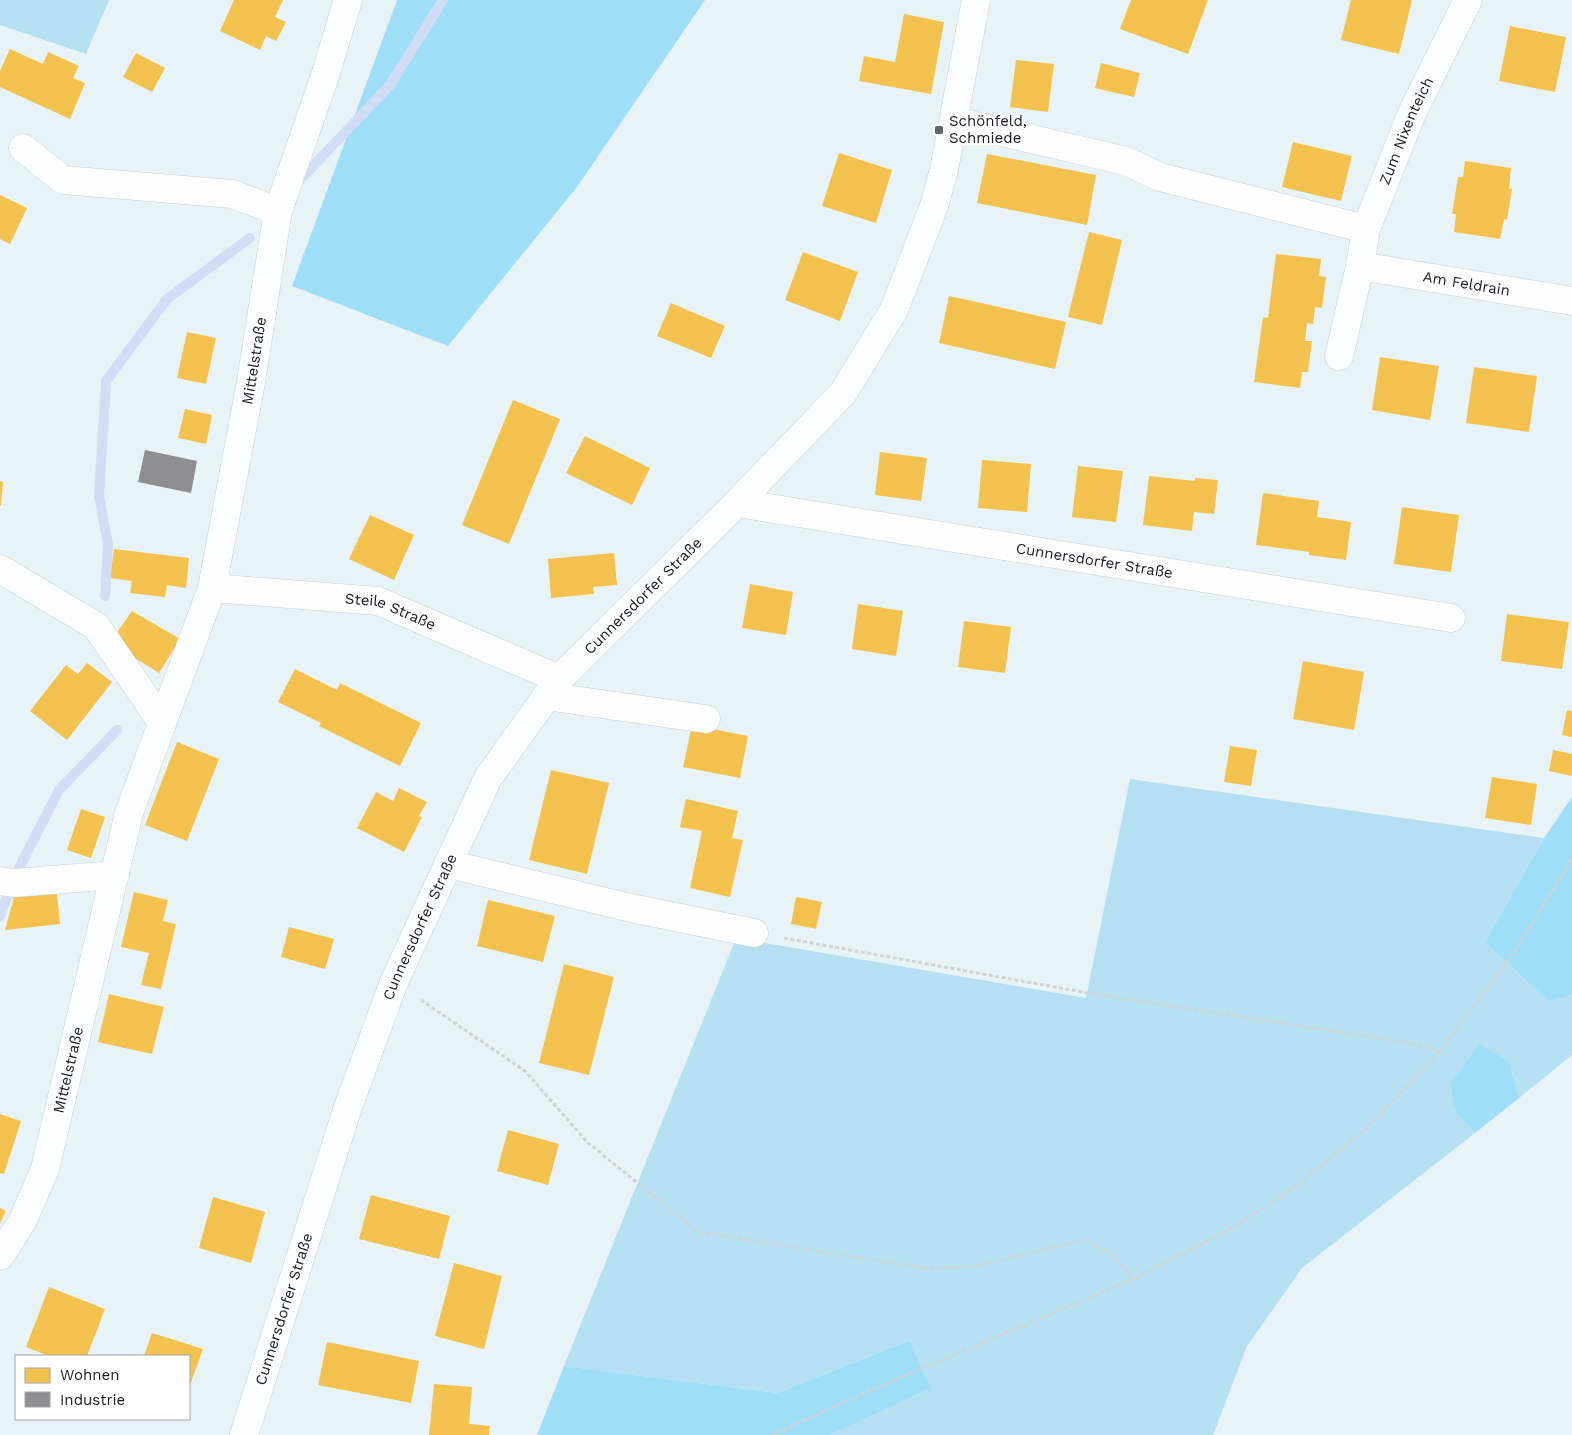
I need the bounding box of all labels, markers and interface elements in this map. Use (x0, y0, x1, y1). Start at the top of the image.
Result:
street label: Zum Nixenteich (1376, 74, 1437, 187)
place label: Schönfeld, Schmiede (949, 112, 1027, 147)
marker: Schönfeld, Schmiede (933, 124, 945, 136)
street label: Am Feldrain (1422, 268, 1511, 300)
street label: Mittelstraße (238, 316, 270, 406)
street label: Cunnersdorfer Straße (580, 534, 706, 658)
street label: Cunnersdorfer Straße (1015, 539, 1174, 582)
street label: Steile Straße (344, 589, 439, 634)
street label: Cunnersdorfer Straße (379, 851, 461, 1003)
street label: Mittelstraße (49, 1025, 87, 1115)
street label: Cunnersdorfer Straße (251, 1231, 316, 1387)
legend (15, 1355, 190, 1420)
text: Wohnen (60, 1366, 119, 1384)
text: Industrie (60, 1391, 125, 1409)

